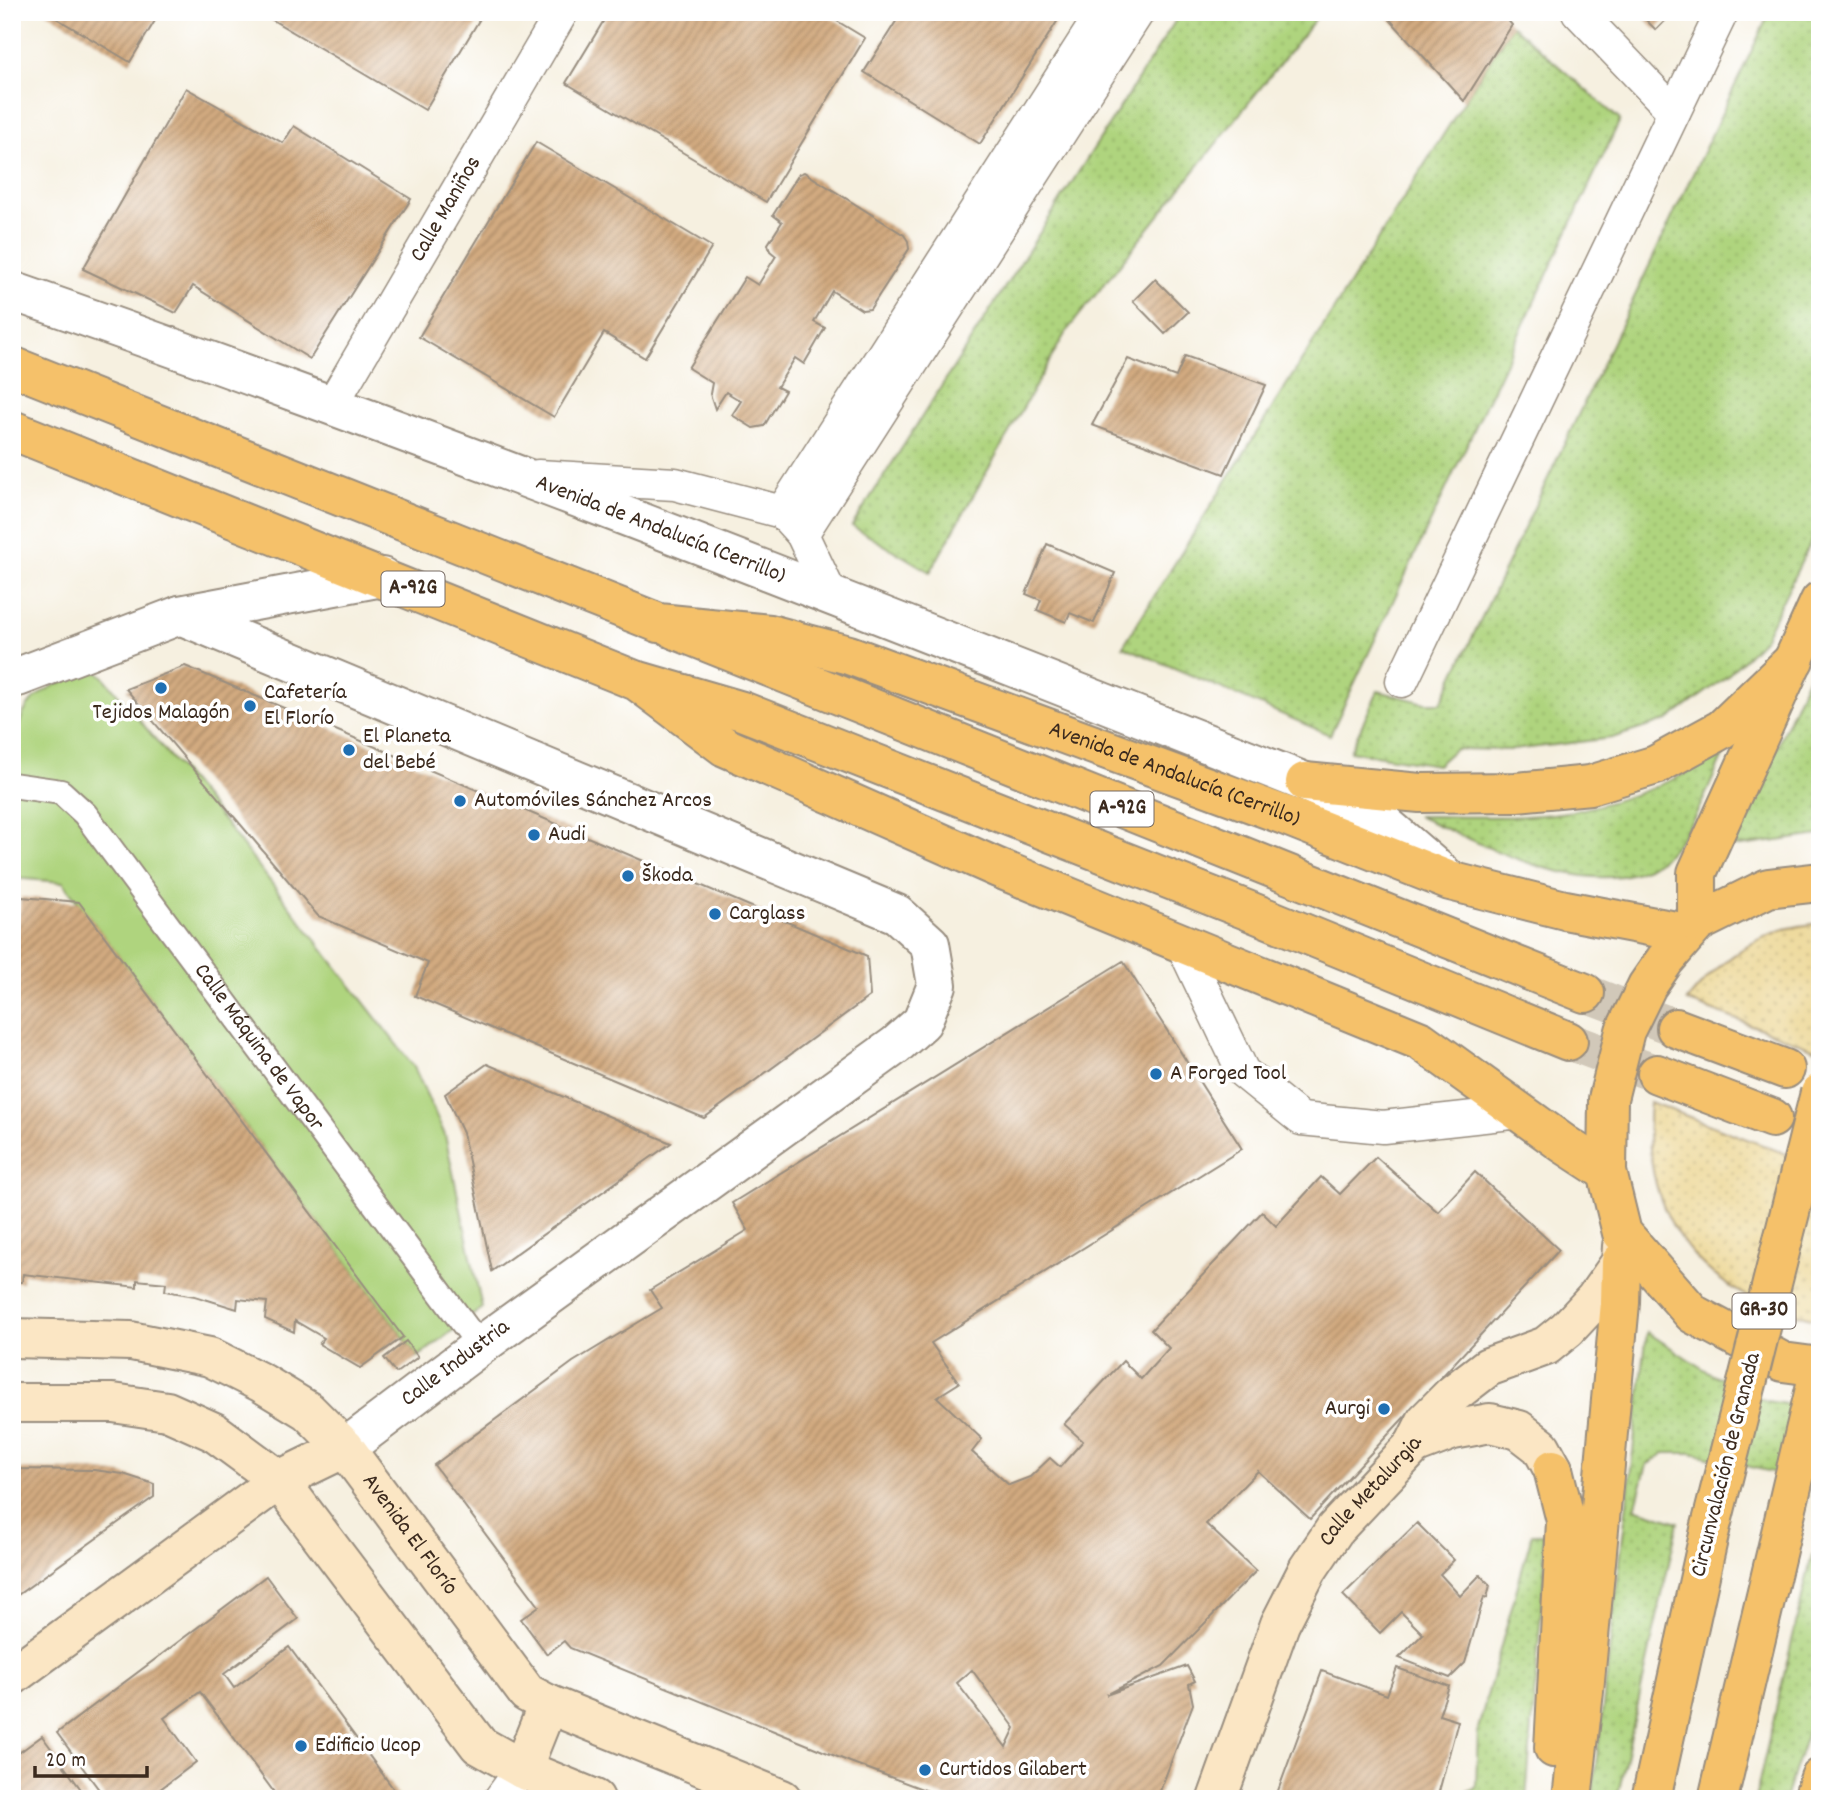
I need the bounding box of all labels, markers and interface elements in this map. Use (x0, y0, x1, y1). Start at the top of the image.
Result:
street label: Calle Maniños (402, 150, 490, 269)
street label: Avenida de Andalucía (Cerrillo) (531, 467, 790, 593)
road number: A-92G (382, 572, 444, 606)
place label: Cafetería El Florío (264, 677, 348, 736)
marker: Tejidos Malagón (153, 680, 169, 696)
place label: Tejidos Malagón (93, 697, 230, 730)
marker: Cafetería El Florío (242, 698, 258, 714)
street label: Avenida de Andalucía (Cerrillo) (1044, 713, 1305, 836)
place label: El Planeta del Bebé (363, 721, 452, 780)
marker: El Planeta del Bebé (341, 742, 357, 758)
place label: Automóviles Sánchez Arcos (474, 785, 712, 818)
road number: A-92G (1090, 792, 1154, 826)
marker: Automóviles Sánchez Arcos (452, 793, 468, 809)
place label: Audi (548, 819, 585, 852)
marker: Audi (526, 827, 542, 843)
place label: Škoda (642, 860, 694, 893)
marker: Škoda (620, 868, 636, 884)
place label: Carglass (729, 898, 805, 931)
marker: Carglass (707, 906, 723, 922)
street label: Calle Máquina de Vapor (185, 957, 332, 1139)
place label: A Forged Tool (1170, 1058, 1287, 1091)
marker: A Forged Tool (1148, 1066, 1164, 1082)
road number: GR-30 (1732, 1294, 1796, 1328)
street label: Calle Industria (395, 1311, 518, 1416)
street label: Circunvalación de Granada (1683, 1348, 1771, 1581)
place label: Aurgi (1325, 1393, 1370, 1426)
marker: Aurgi (1376, 1401, 1392, 1417)
street label: Calle Metalurgia (1311, 1430, 1432, 1553)
street label: Avenida El Florío (353, 1467, 466, 1602)
place label: Edificio Ucop (315, 1730, 421, 1763)
scale bar (35, 1734, 147, 1778)
marker: Edificio Ucop (293, 1738, 309, 1754)
text: 20 m (46, 1747, 86, 1777)
place label: Curtidos Gilabert (939, 1754, 1087, 1787)
marker: Curtidos Gilabert (917, 1762, 933, 1778)

